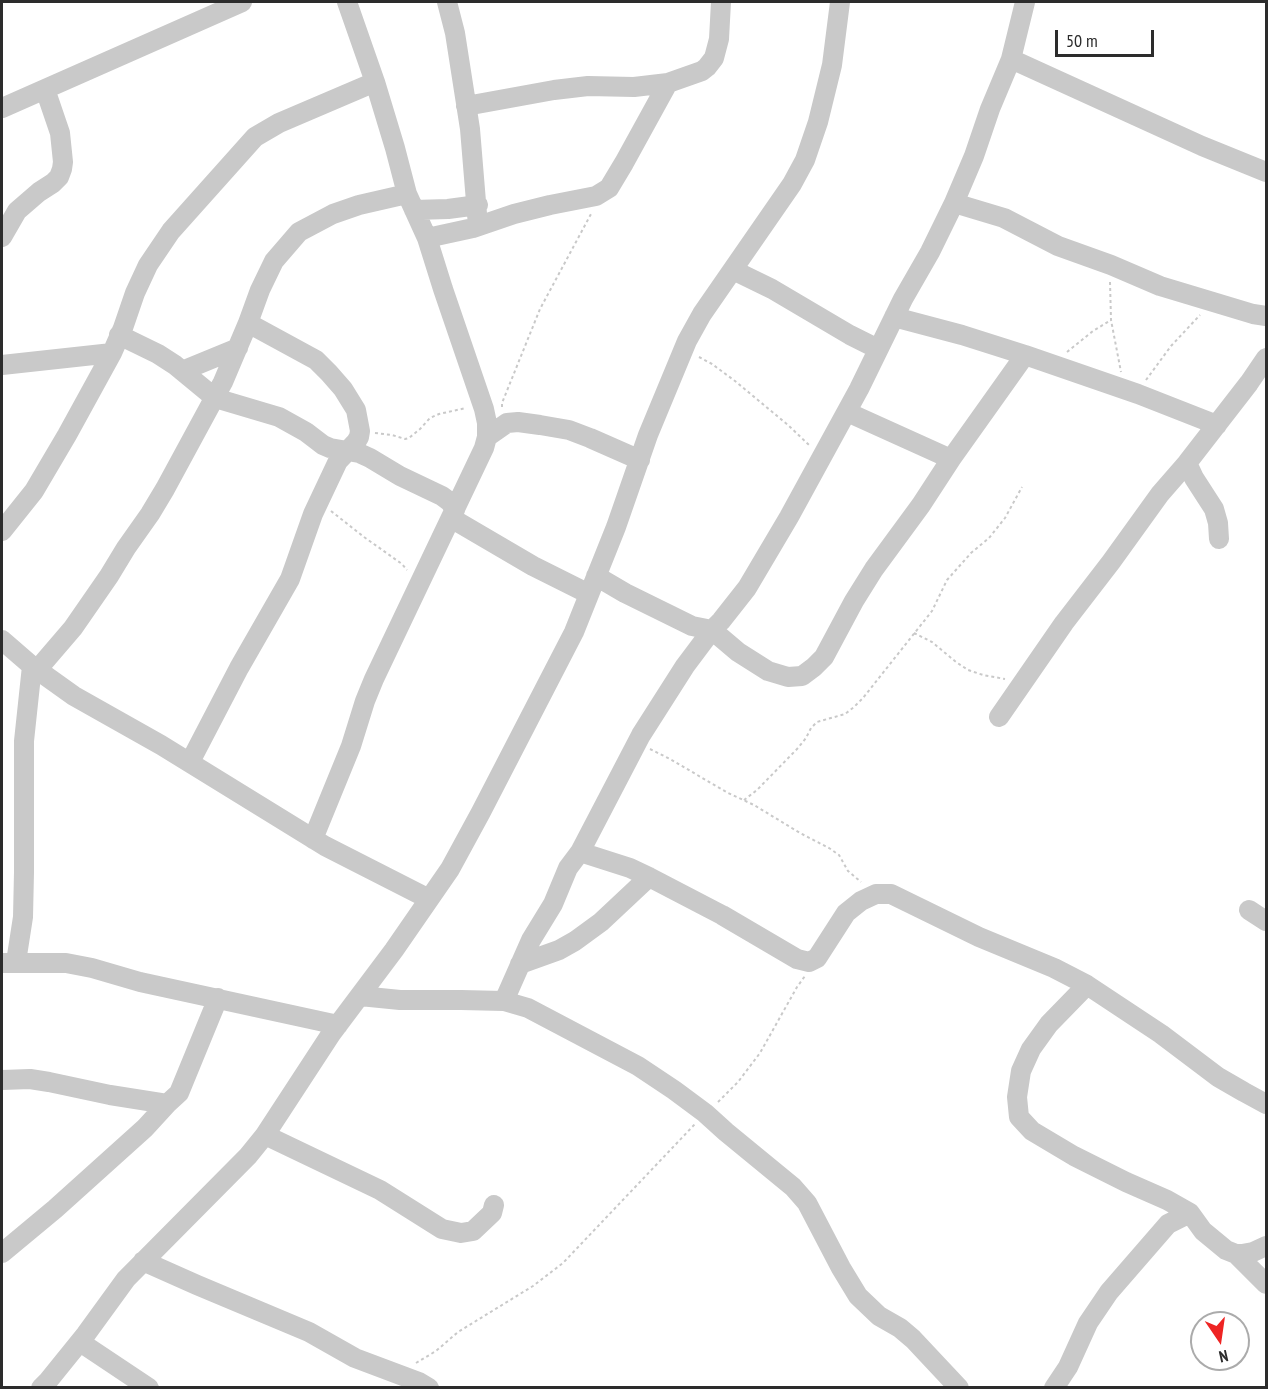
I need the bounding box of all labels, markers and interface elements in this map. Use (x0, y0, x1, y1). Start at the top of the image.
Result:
scale bar (1058, 18, 1157, 56)
text: 50 m (1066, 29, 1098, 52)
north arrow (1190, 1311, 1250, 1371)
text: N (1217, 1346, 1230, 1367)

